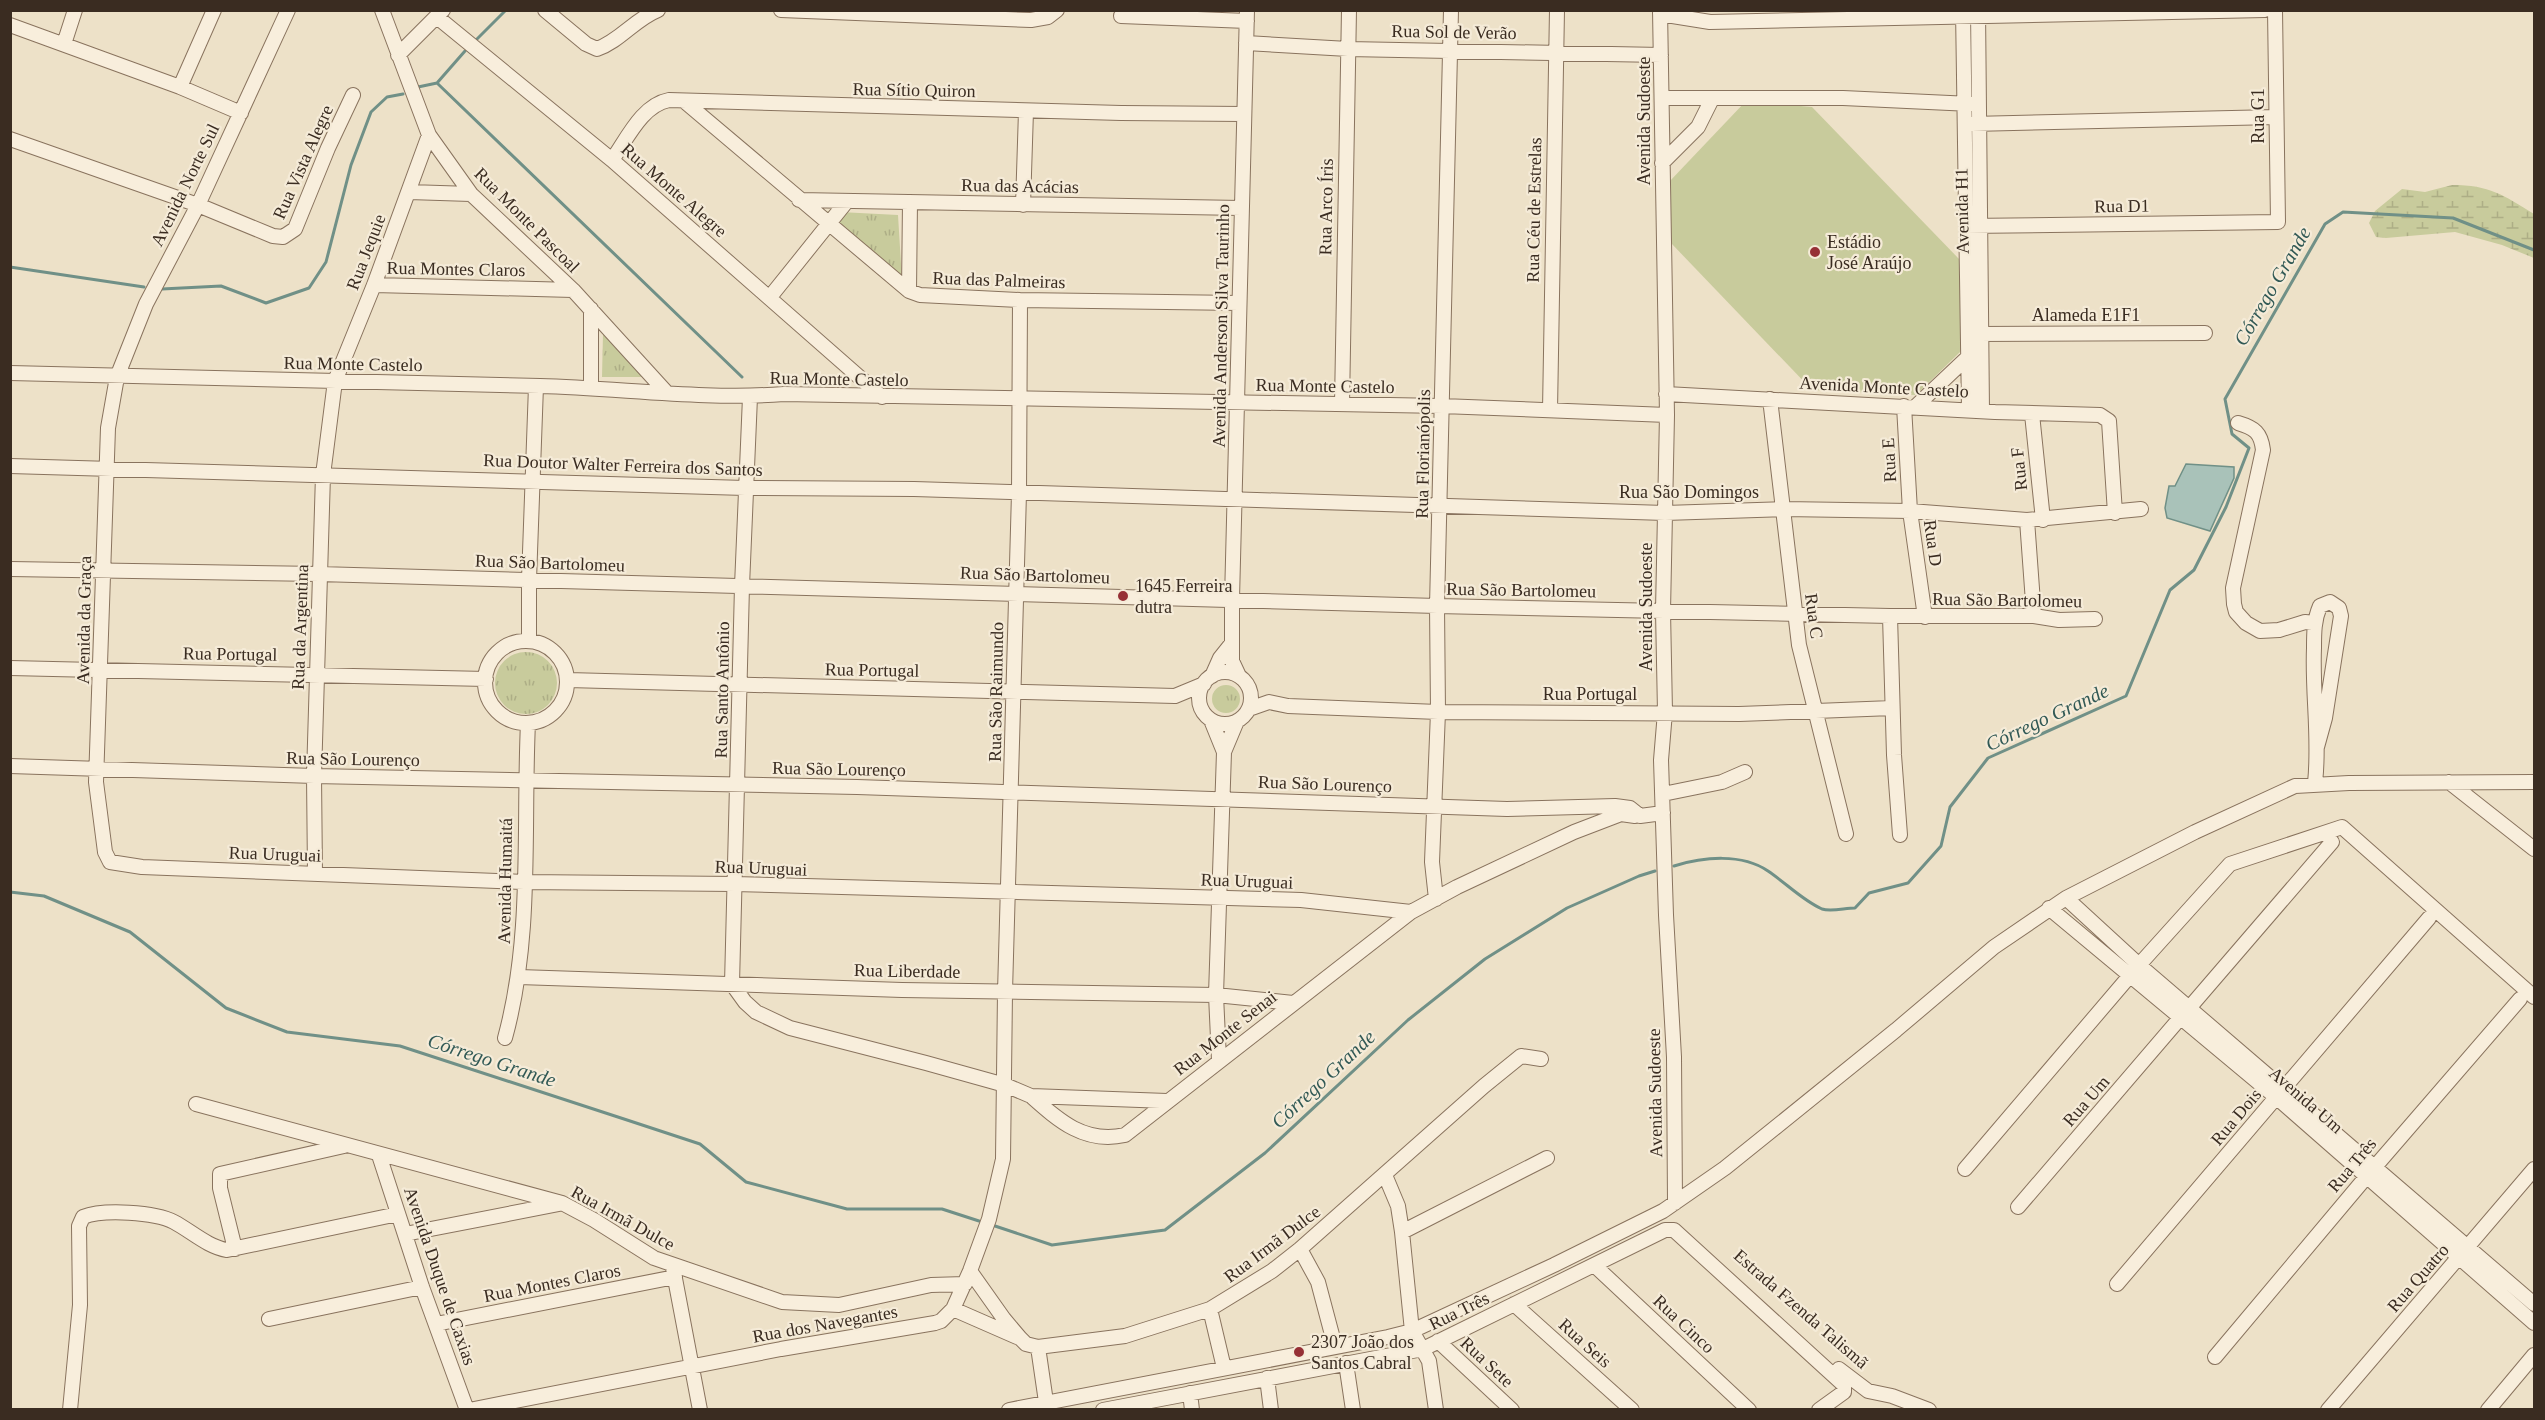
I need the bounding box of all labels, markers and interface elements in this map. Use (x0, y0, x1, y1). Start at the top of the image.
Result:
street label: Rua Sol de Verão (1391, 21, 1517, 43)
street label: Avenida Sudoeste (1634, 56, 1654, 186)
street label: Rua Sítio Quiron (852, 79, 976, 101)
street label: Rua G1 (2248, 88, 2268, 144)
street label: Rua Vista Alegre (269, 102, 337, 222)
street label: Avenida Norte Sul (147, 121, 223, 249)
street label: Rua Céu de Estrelas (1523, 137, 1545, 283)
street label: Rua Monte Alegre (617, 139, 731, 241)
street label: Rua Arco Íris (1314, 158, 1337, 256)
street label: Rua Monte Pascoal (470, 163, 584, 277)
street label: Avenida H1 (1951, 168, 1973, 254)
street label: Rua das Acácias (961, 175, 1079, 197)
street label: Rua D1 (2094, 196, 2150, 216)
street label: Avenida Anderson Silva Taurinho (1209, 204, 1233, 448)
street label: Rua Jequie (342, 211, 390, 293)
water label: Córrego Grande (2229, 223, 2316, 350)
place label: Estádio José Araújo (1827, 232, 1912, 273)
marker: Estádio José Araújo (1808, 245, 1822, 259)
street label: Rua Montes Claros (386, 258, 526, 280)
street label: Rua das Palmeiras (932, 268, 1066, 292)
street label: Alameda E1F1 (2032, 305, 2140, 325)
street label: Rua Monte Castelo (283, 353, 423, 375)
street label: Rua Monte Castelo (769, 368, 909, 390)
street label: Avenida Monte Castelo (1799, 373, 1969, 401)
street label: Rua Monte Castelo (1255, 375, 1395, 397)
street label: Rua Florianópolis (1412, 389, 1434, 519)
street label: Rua E (1878, 437, 1900, 483)
street label: Rua F (2007, 446, 2031, 492)
street label: Rua Doutor Walter Ferreira dos Santos (483, 450, 763, 480)
street label: Rua São Domingos (1619, 482, 1759, 502)
street label: Rua D (1920, 519, 1946, 567)
street label: Avenida Sudoeste (1636, 542, 1656, 672)
street label: Rua São Bartolomeu (475, 550, 625, 576)
street label: Avenida da Graça (73, 556, 95, 684)
street label: Rua São Bartolomeu (960, 562, 1110, 588)
street label: Rua da Argentina (288, 564, 312, 690)
place label: 1645 Ferreira dutra (1135, 576, 1232, 617)
street label: Rua São Bartolomeu (1446, 579, 1596, 601)
marker: 1645 Ferreira dutra (1116, 589, 1130, 603)
street label: Rua São Bartolomeu (1932, 589, 2082, 611)
street label: Rua C (1801, 592, 1827, 640)
street label: Rua Santo Antônio (711, 621, 733, 759)
street label: Rua São Raimundo (985, 622, 1007, 762)
street label: Rua Portugal (183, 643, 277, 665)
street label: Rua Portugal (825, 659, 919, 681)
water label: Córrego Grande (1982, 679, 2113, 756)
street label: Rua Portugal (1543, 684, 1637, 704)
street label: Rua São Lourenço (286, 748, 420, 770)
street label: Rua São Lourenço (772, 758, 906, 780)
street label: Rua São Lourenço (1258, 772, 1392, 796)
street label: Avenida Humaitá (494, 818, 516, 944)
street label: Rua Uruguai (228, 842, 322, 866)
street label: Rua Uruguai (714, 856, 808, 880)
street label: Rua Uruguai (1200, 869, 1294, 893)
street label: Rua Liberdade (854, 960, 960, 982)
street label: Rua Monte Senai (1170, 987, 1280, 1079)
water label: Córrego Grande (1267, 1025, 1380, 1133)
street label: Avenida Sudoeste (1644, 1028, 1666, 1158)
water label: Córrego Grande (425, 1029, 559, 1092)
street label: Avenida Um (2265, 1063, 2347, 1137)
street label: Rua Um (2059, 1072, 2113, 1130)
street label: Rua Dois (2207, 1085, 2265, 1149)
street label: Rua Três (2324, 1134, 2380, 1196)
street label: Rua Irmã Dulce (568, 1181, 678, 1255)
street label: Avenida Duque de Caxias (400, 1184, 480, 1368)
street label: Rua Irmã Dulce (1220, 1201, 1324, 1287)
street label: Rua Quatro (2383, 1240, 2453, 1316)
street label: Estrada Fzenda Talismã (1730, 1245, 1872, 1373)
street label: Rua Montes Claros (482, 1260, 622, 1306)
street label: Rua Três (1426, 1288, 1492, 1334)
street label: Rua Cinco (1649, 1291, 1719, 1357)
street label: Rua dos Navegantes (751, 1301, 899, 1347)
street label: Rua Seis (1555, 1314, 1615, 1372)
place label: 2307 João dos Santos Cabral (1311, 1332, 1414, 1373)
street label: Rua Sete (1457, 1333, 1517, 1391)
marker: 2307 João dos Santos Cabral (1292, 1345, 1306, 1359)

